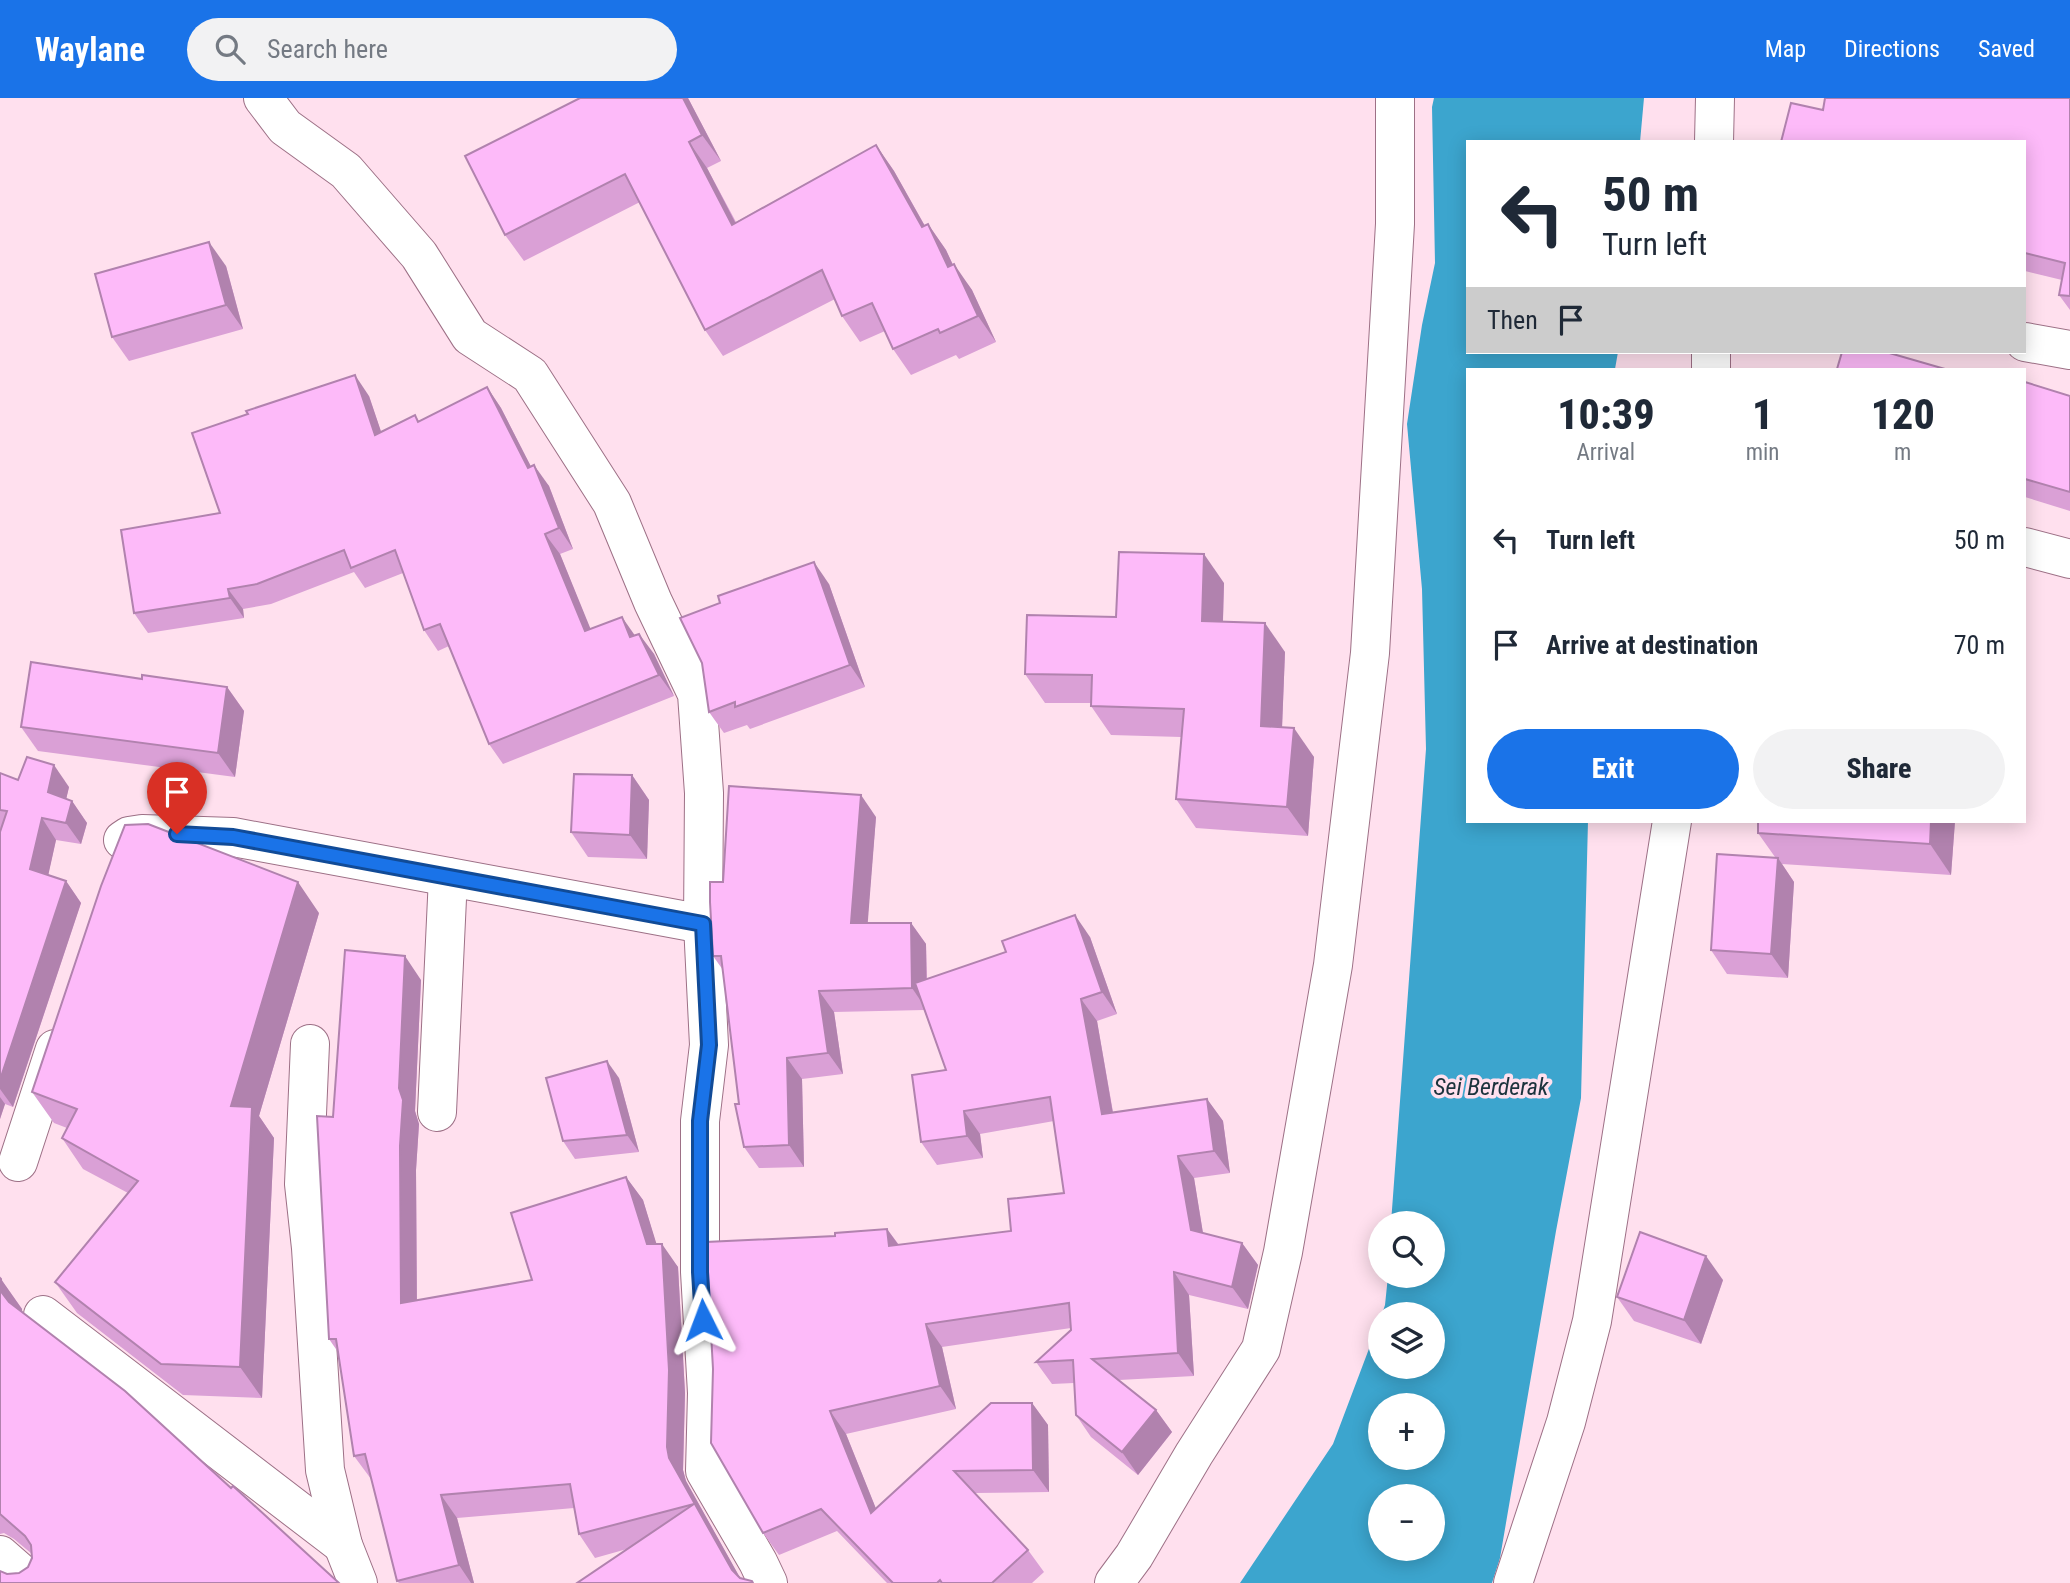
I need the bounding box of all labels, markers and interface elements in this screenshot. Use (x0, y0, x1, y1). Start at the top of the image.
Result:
search box (187, 18, 677, 81)
text: Waylane (35, 30, 145, 69)
icon: search (211, 30, 249, 68)
text: Search here (267, 34, 388, 64)
text: Map (1765, 35, 1806, 63)
text: Directions (1844, 35, 1940, 63)
text: Saved (1978, 35, 2035, 63)
text: 50 m (1602, 166, 1699, 223)
icon: left (1487, 168, 1578, 259)
text: Turn left (1602, 225, 1707, 263)
icon: arrive (1552, 301, 1590, 339)
text: Then (1487, 305, 1538, 335)
text: 10:39 (1557, 390, 1654, 439)
text: 1 (1752, 390, 1773, 439)
text: 120 (1871, 390, 1935, 439)
text: Arrival (1577, 439, 1635, 466)
text: min (1746, 439, 1779, 466)
text: m (1894, 439, 1911, 466)
icon: left (1487, 521, 1525, 559)
text: Turn left (1546, 525, 1635, 555)
text: 50 m (1954, 525, 2005, 555)
icon: arrive (1487, 626, 1525, 664)
text: Arrive at destination (1546, 630, 1758, 660)
text: 70 m (1954, 630, 2005, 660)
button: Exit (1487, 729, 1739, 809)
button: Share (1753, 729, 2005, 809)
pin (147, 762, 207, 834)
icon: arrive (158, 773, 196, 811)
water label: Sei Berderak (1434, 1073, 1549, 1101)
map controls (1368, 1211, 1445, 1561)
button: search (1368, 1211, 1445, 1288)
position arrow (666, 1283, 740, 1357)
button: layers (1368, 1302, 1445, 1379)
button: + (1368, 1393, 1445, 1470)
button: − (1368, 1484, 1445, 1561)

